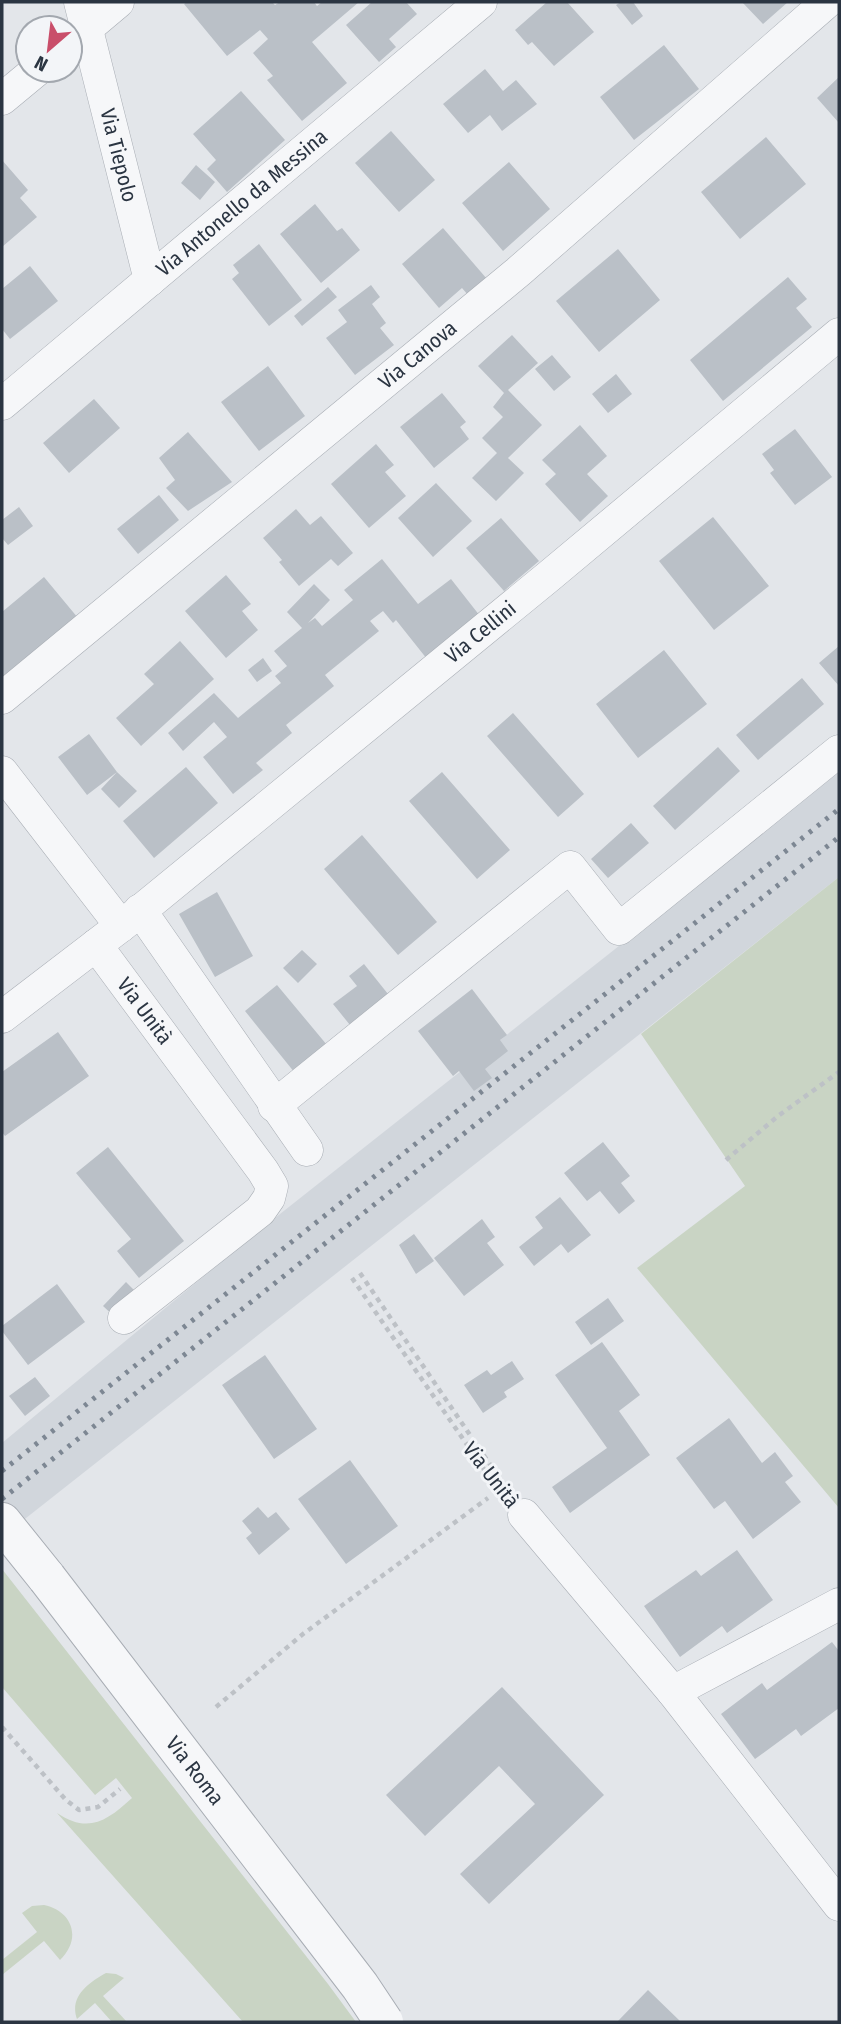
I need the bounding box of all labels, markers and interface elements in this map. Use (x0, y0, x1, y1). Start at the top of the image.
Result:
north arrow (14, 14, 84, 84)
text: N (31, 51, 52, 76)
street label: Via Tiepolo (94, 106, 143, 205)
street label: Via Antonello da Messina (151, 124, 333, 282)
street label: Via Canova (373, 315, 462, 395)
street label: Via Cellini (439, 595, 521, 669)
street label: Via Unità (111, 972, 178, 1050)
street label: Via Unità (457, 1437, 525, 1513)
street label: Via Roma (160, 1731, 230, 1810)

